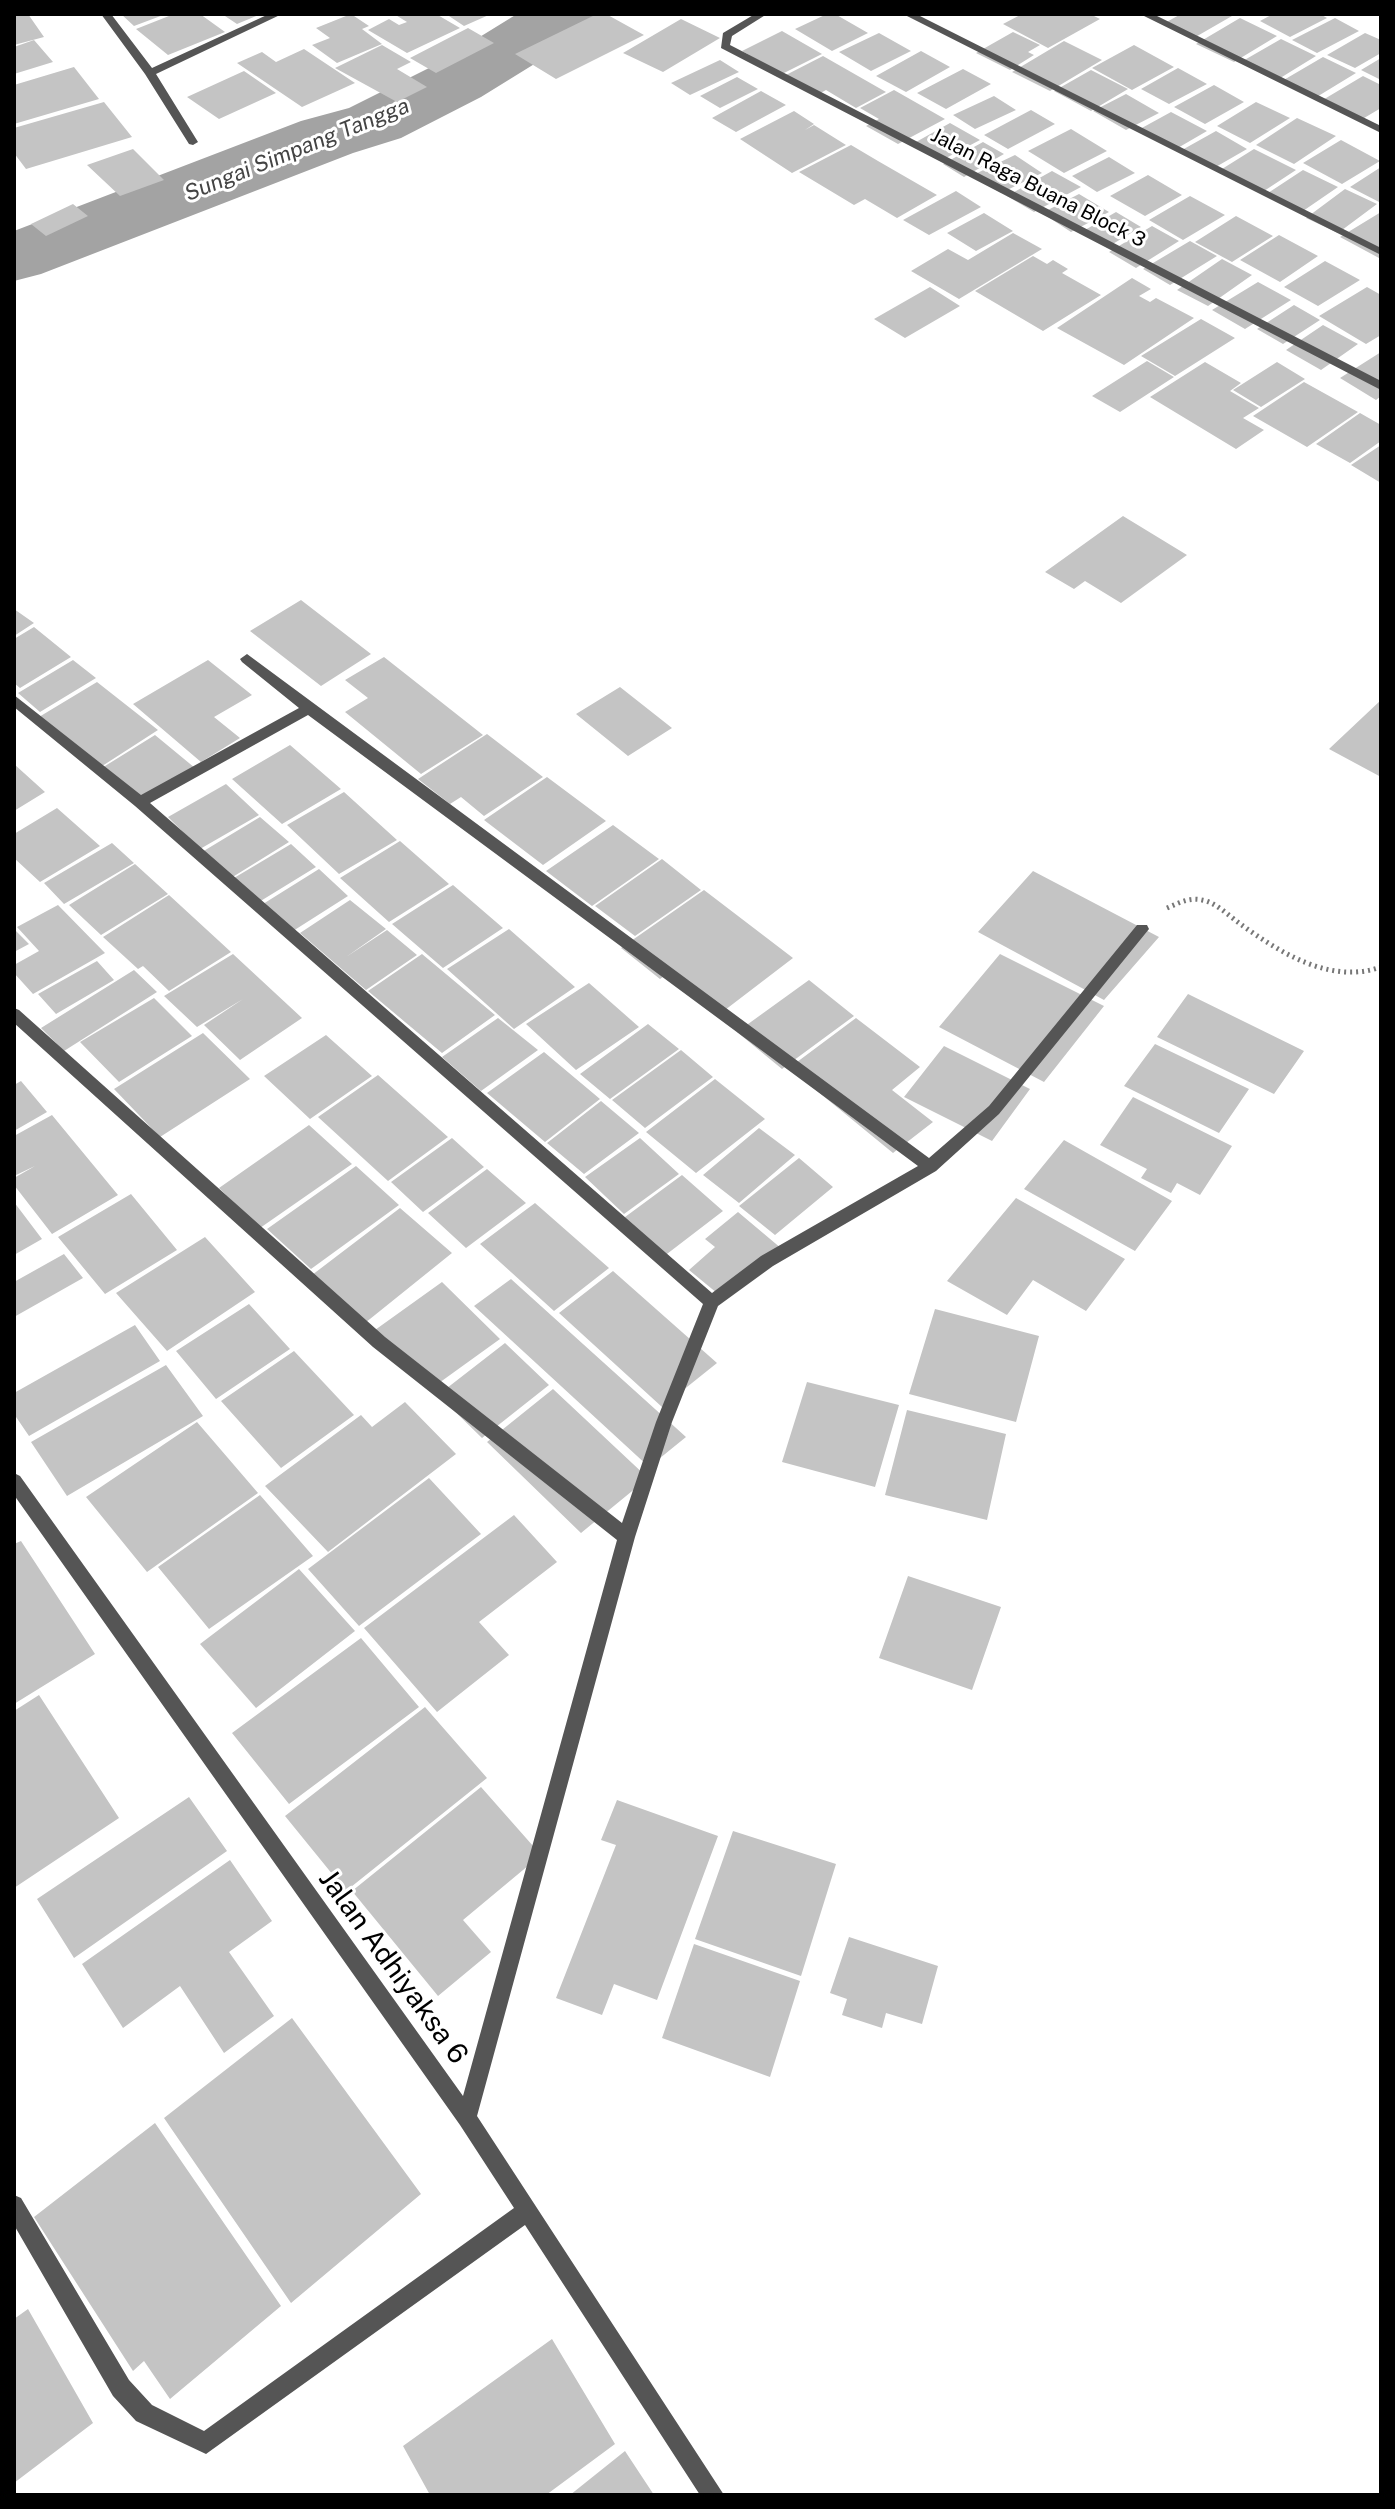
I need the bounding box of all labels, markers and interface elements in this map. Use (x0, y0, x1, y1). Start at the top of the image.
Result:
water label: Sungai Simpang Tangga (181, 93, 413, 207)
street label: Jalan Raga Buana Block 3 (927, 123, 1149, 253)
street label: Jalan Adhiyaksa 6 (311, 1863, 475, 2071)

